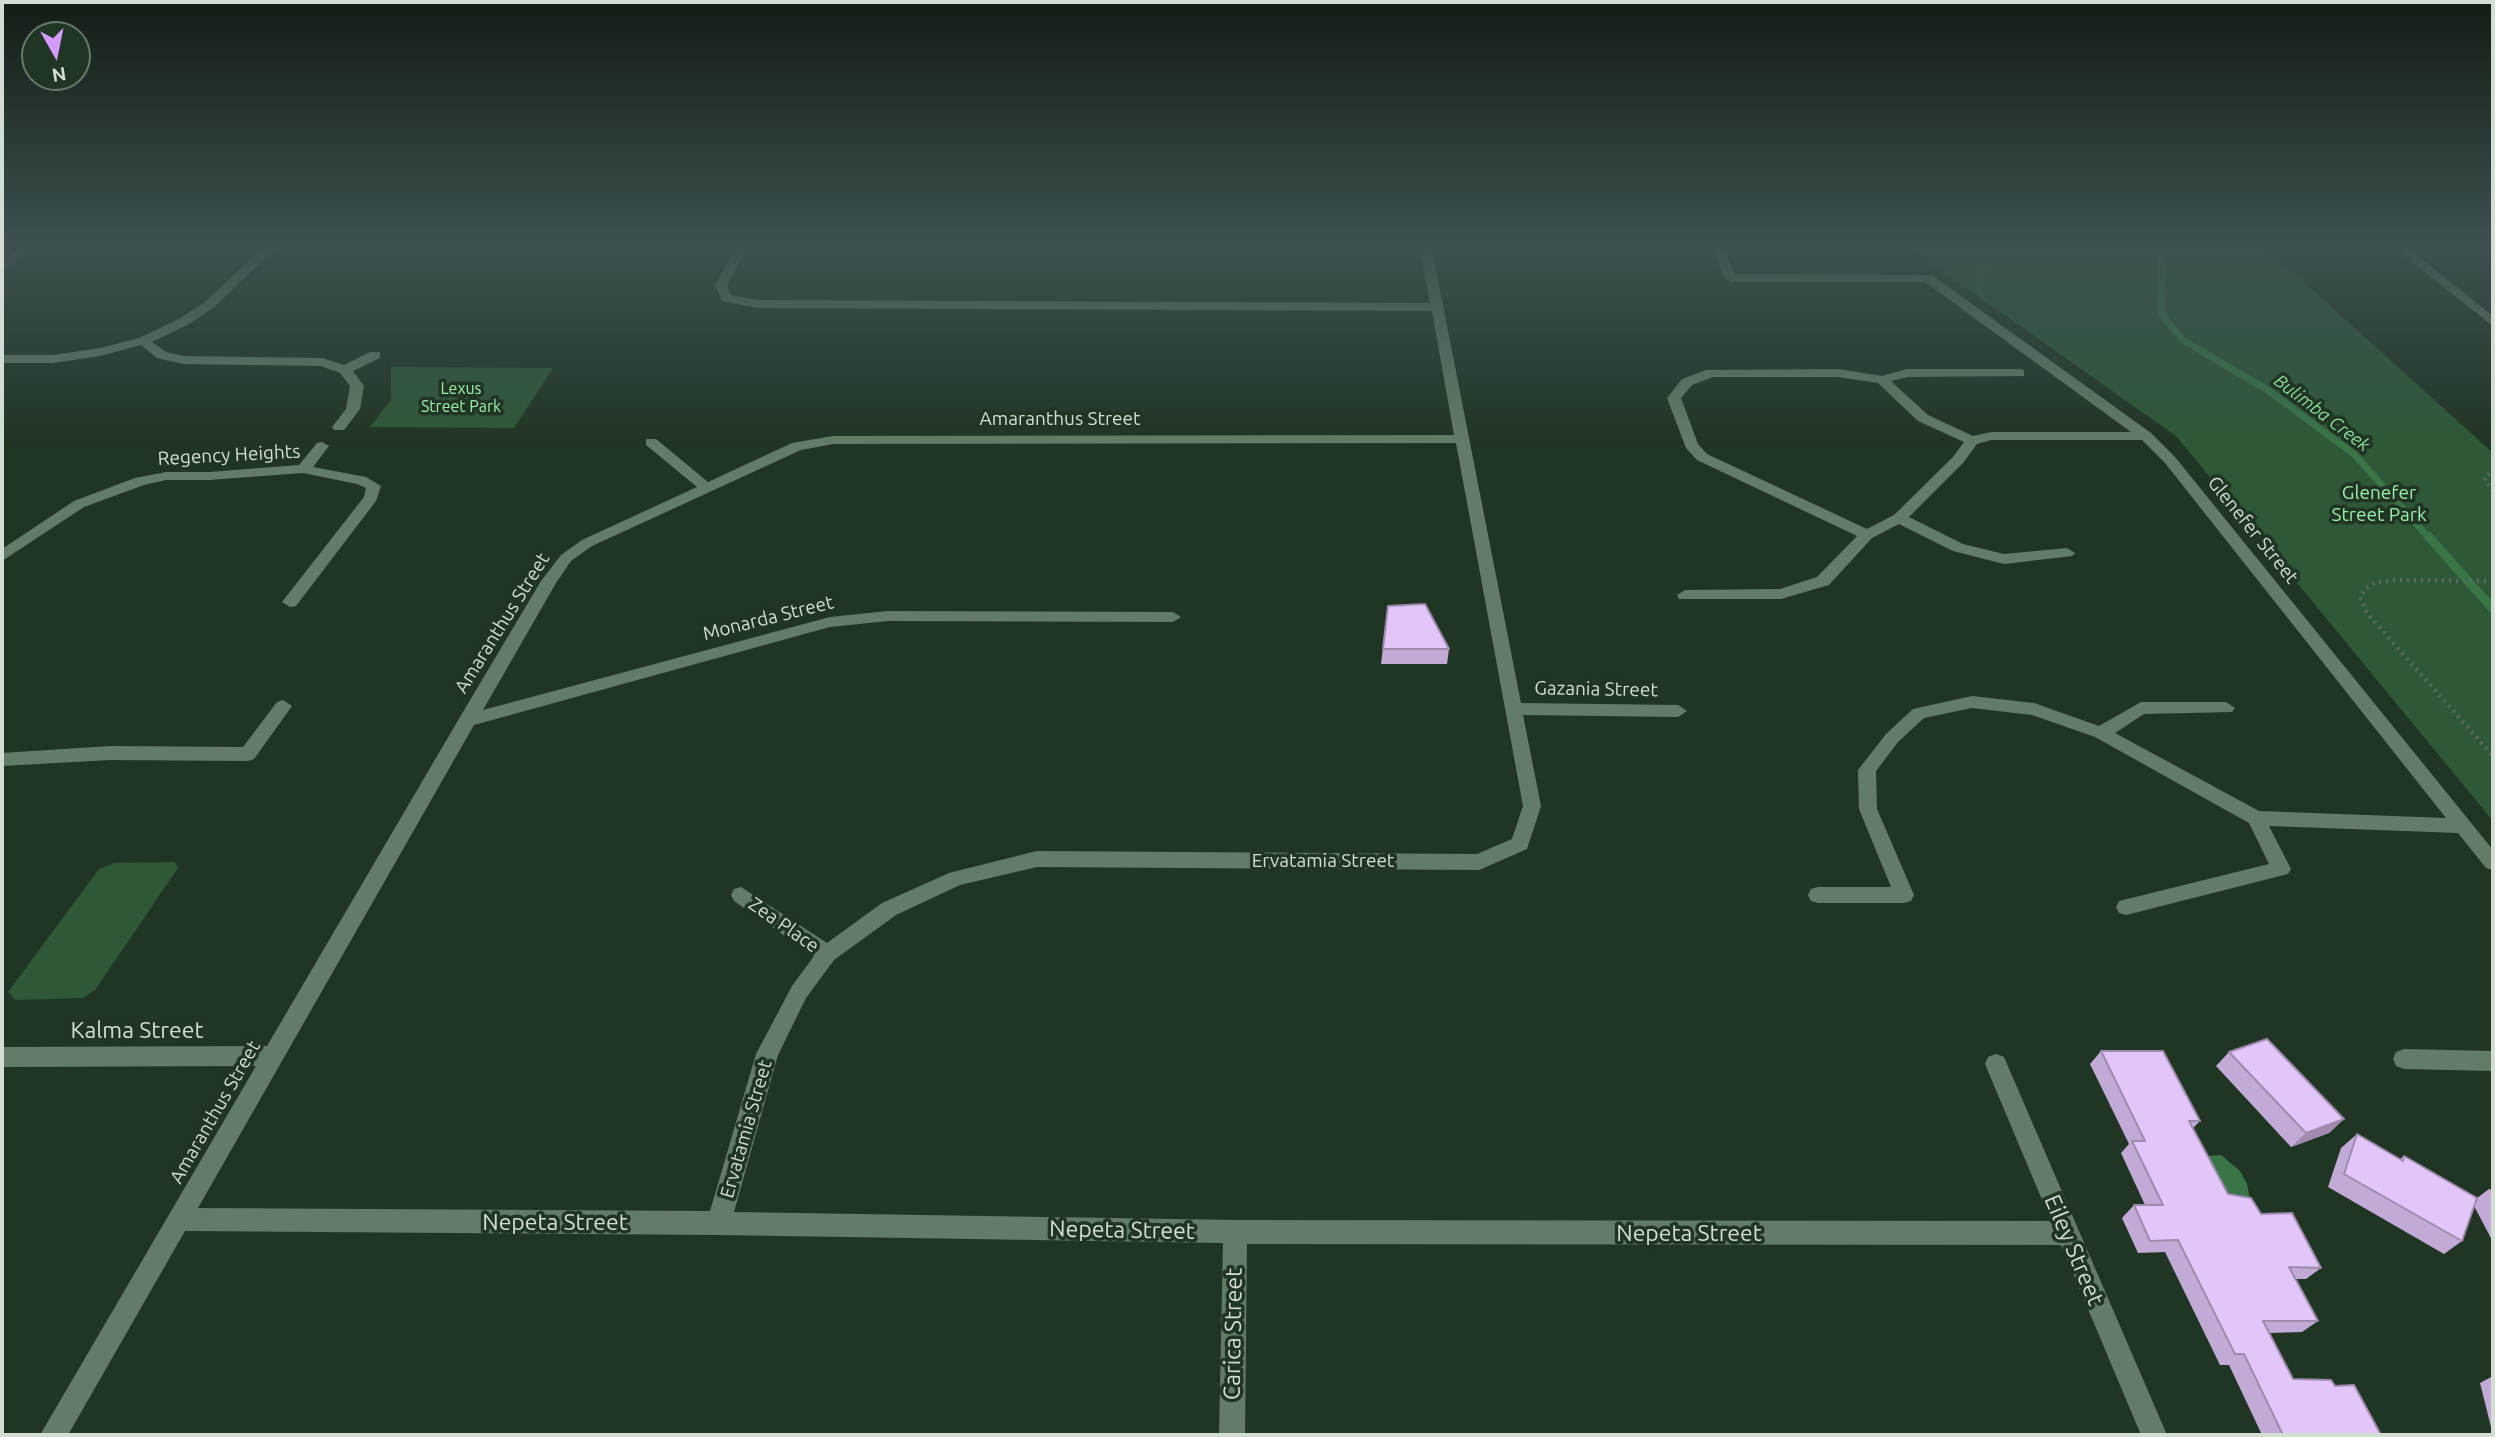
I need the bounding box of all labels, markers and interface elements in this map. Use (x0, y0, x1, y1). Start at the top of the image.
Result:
north arrow (21, 21, 91, 91)
text: N (50, 63, 68, 87)
water label: Bulimba Creek (2270, 370, 2374, 456)
park label: Lexus Street Park (421, 379, 501, 417)
street label: Amaranthus Street (979, 408, 1141, 430)
street label: Regency Heights (157, 440, 301, 470)
street label: Glenefer Street (2203, 472, 2303, 588)
park label: Glenefer Street Park (2331, 482, 2427, 526)
street label: Amaranthus Street (450, 549, 554, 697)
street label: Monarda Street (700, 591, 836, 645)
street label: Gazania Street (1534, 677, 1658, 701)
street label: Ervatamia Street (1252, 850, 1394, 872)
street label: Zea Place (744, 893, 824, 957)
street label: Kalma Street (71, 1016, 203, 1044)
street label: Amaranthus Street (165, 1037, 265, 1187)
street label: Ervatamia Street (715, 1057, 777, 1201)
street label: Eiley Street (2038, 1190, 2110, 1310)
street label: Nepeta Street (482, 1208, 628, 1236)
street label: Nepeta Street (1049, 1215, 1195, 1245)
street label: Nepeta Street (1616, 1219, 1762, 1247)
street label: Carica Street (1218, 1268, 1248, 1400)

